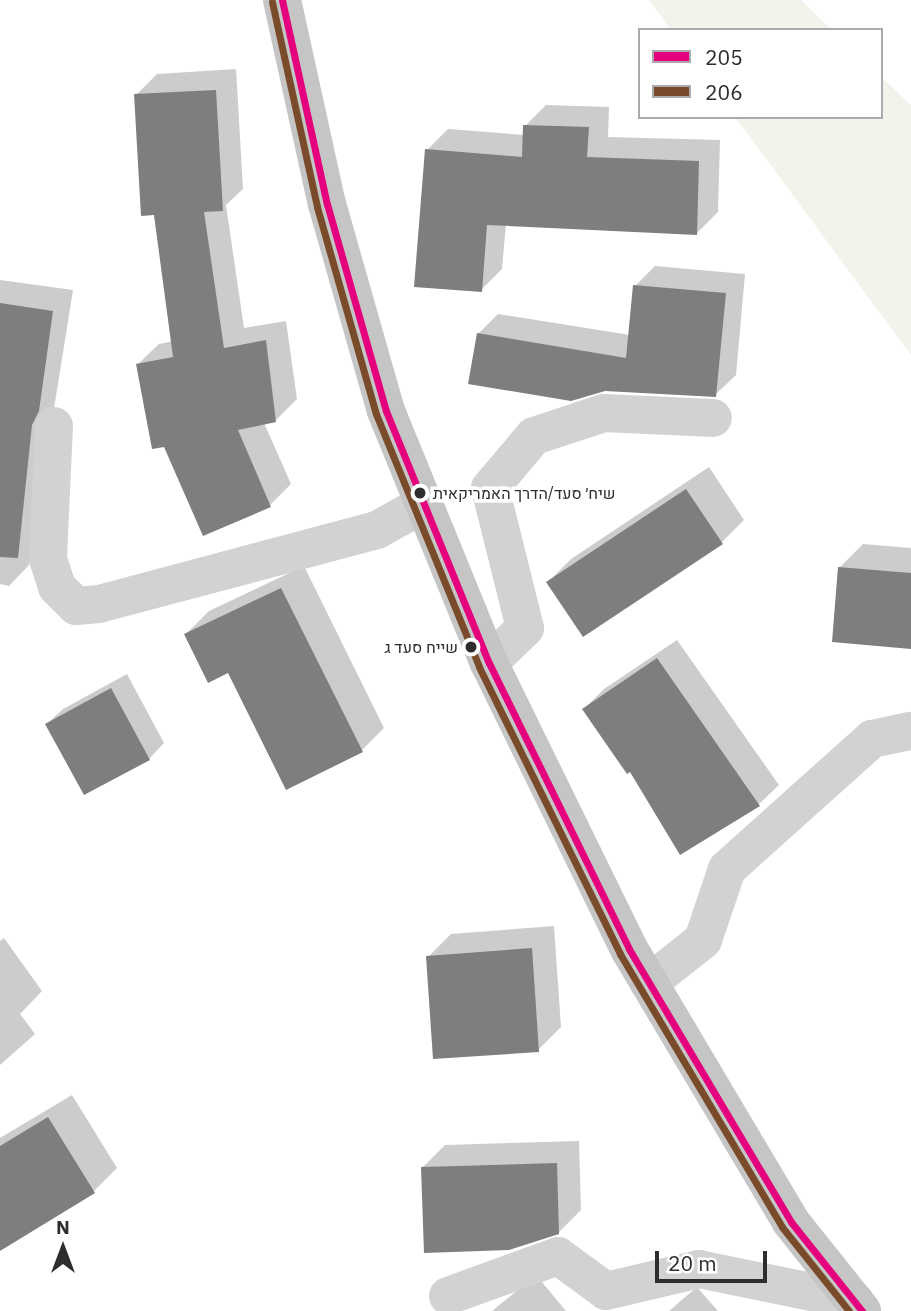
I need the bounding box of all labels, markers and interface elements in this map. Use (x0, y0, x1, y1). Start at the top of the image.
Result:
legend (638, 28, 883, 119)
text: 205 (705, 43, 743, 71)
text: 206 (705, 78, 743, 106)
place label: שיח׳ סעד/הדרך האמריקאית (433, 483, 615, 503)
marker: שיח׳ סעד/הדרך האמריקאית (413, 486, 427, 500)
place label: שייח סעד ג (384, 637, 458, 657)
marker: שייח סעד ג (464, 640, 478, 654)
north arrow (28, 1213, 98, 1283)
text: N (56, 1215, 70, 1239)
scale bar (659, 1238, 771, 1282)
text: 20 m (668, 1249, 717, 1277)

